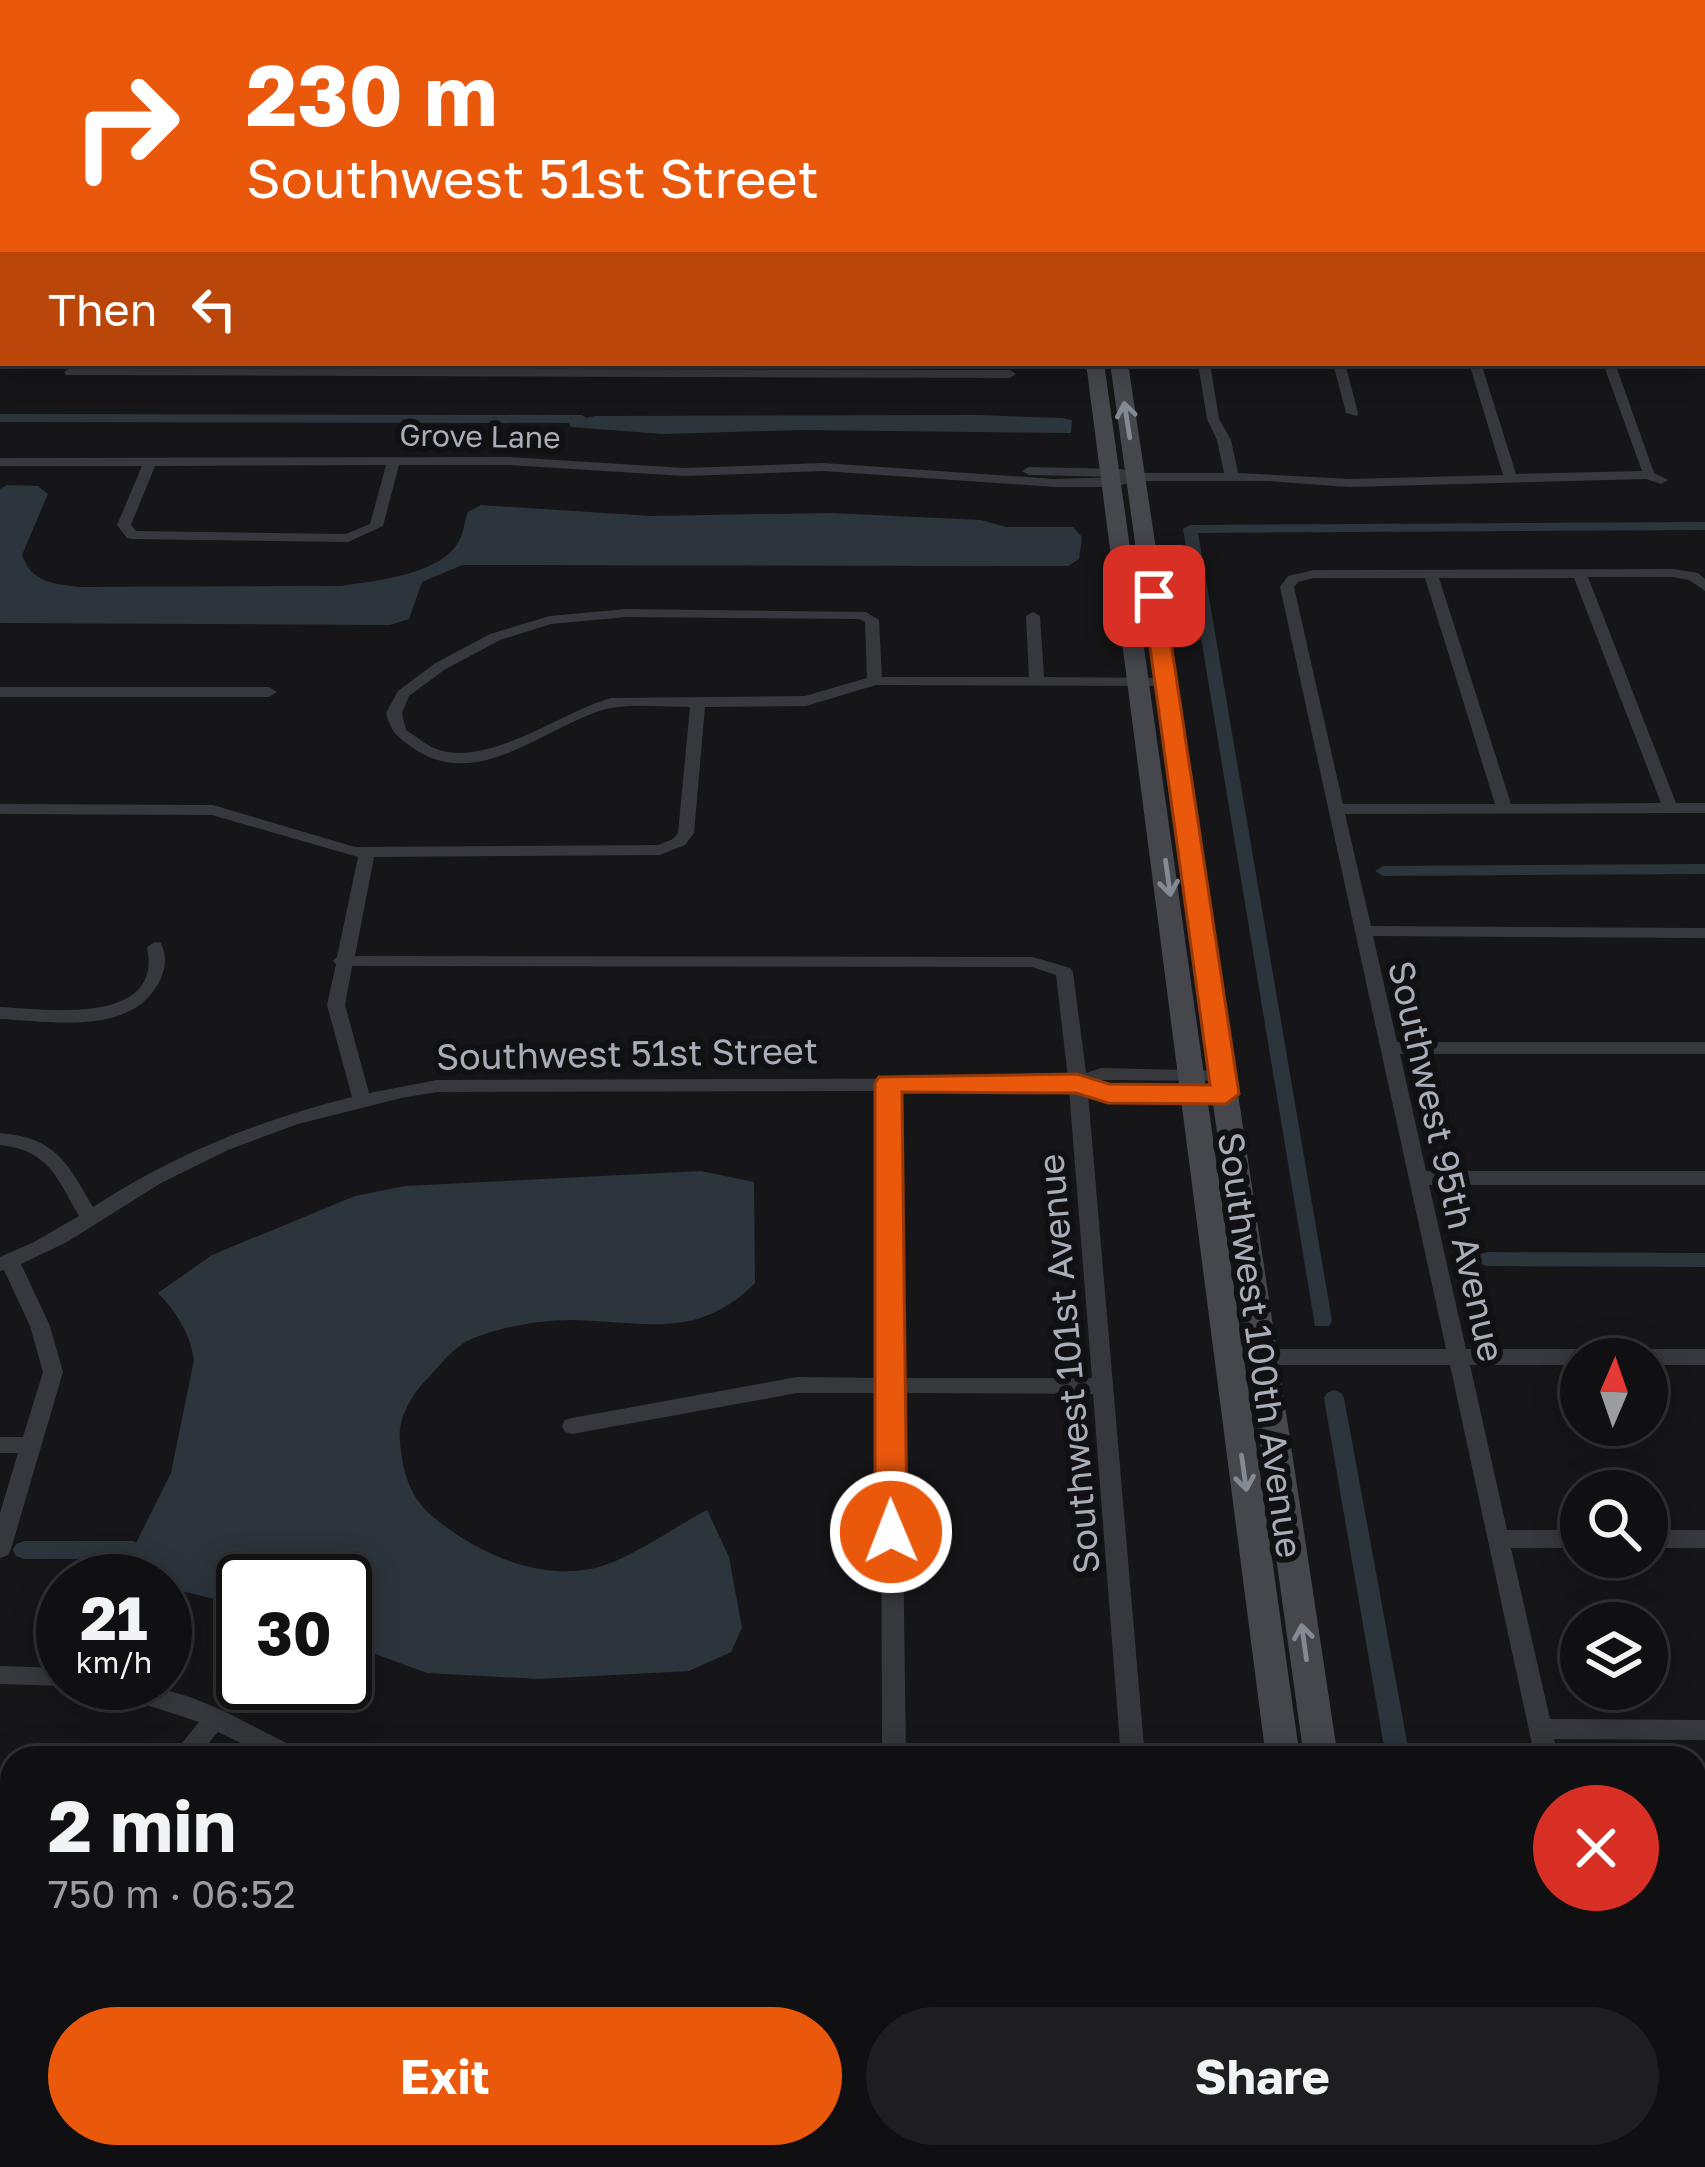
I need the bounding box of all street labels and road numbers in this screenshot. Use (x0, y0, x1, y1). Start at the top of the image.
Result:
street label: Grove Lane (399, 417, 561, 455)
street label: Southwest 95th Avenue (1380, 956, 1514, 1366)
street label: Southwest 51st Street (436, 1028, 818, 1078)
street label: Southwest 100th Avenue (1210, 1129, 1312, 1561)
street label: Southwest 101st Avenue (1028, 1152, 1108, 1576)

